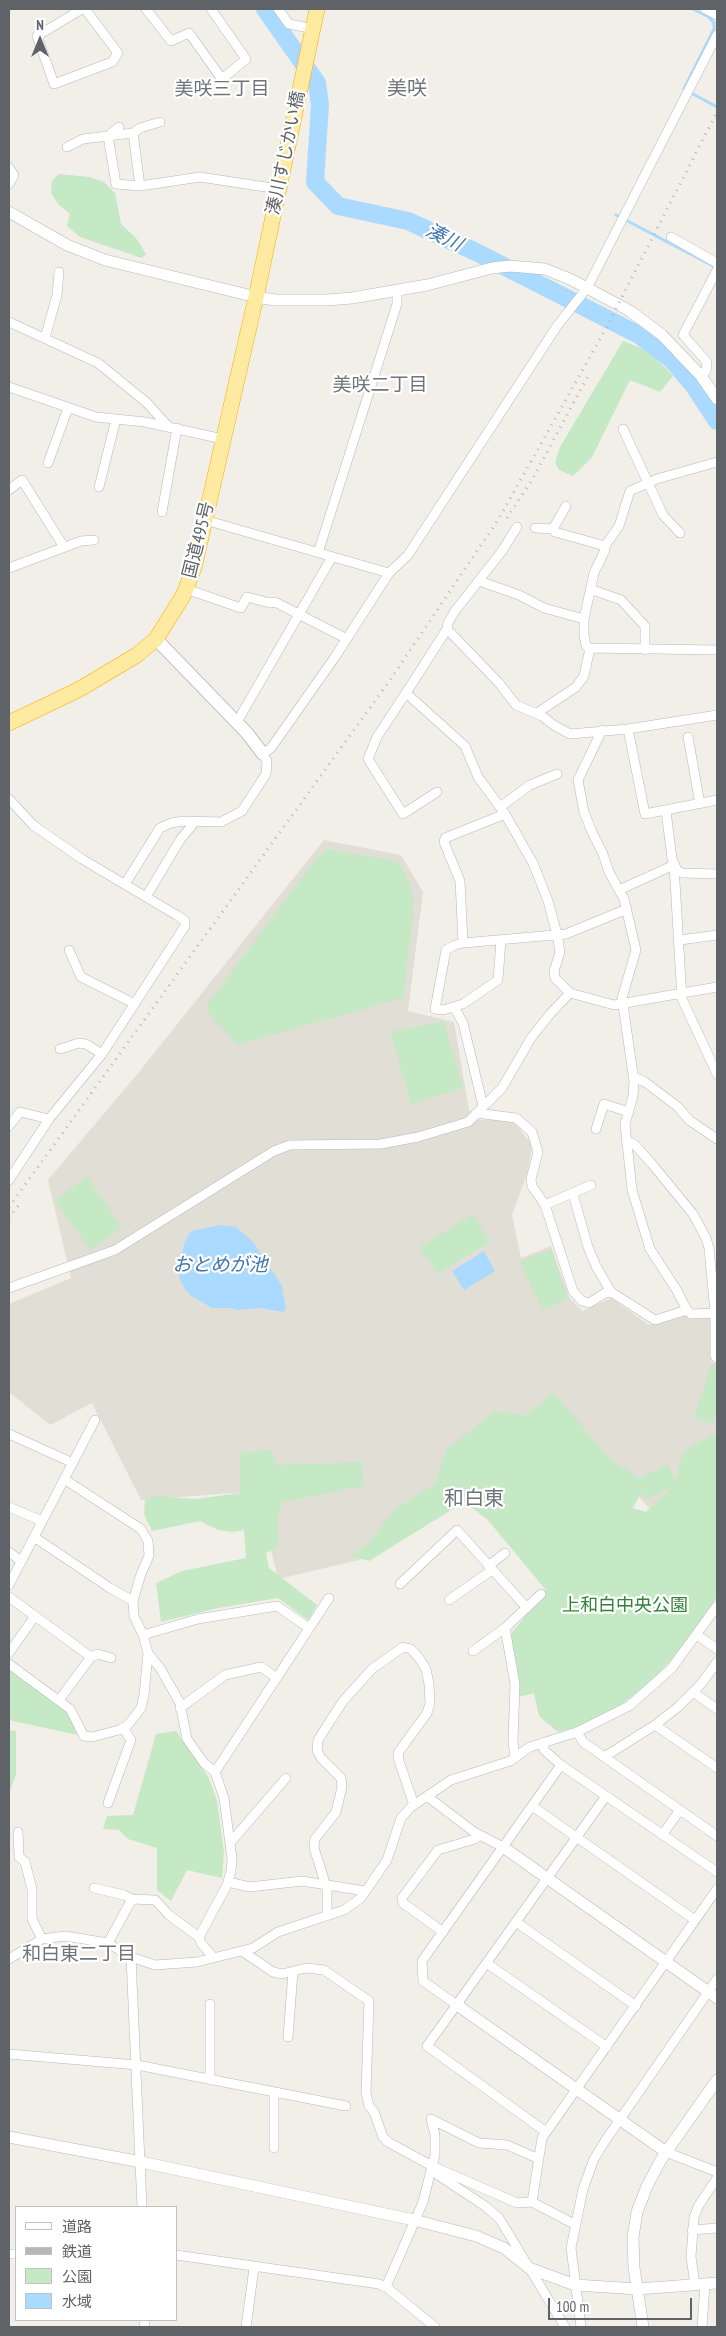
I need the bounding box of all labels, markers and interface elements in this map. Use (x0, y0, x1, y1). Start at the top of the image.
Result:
north arrow (15, 15, 65, 65)
text: N (36, 16, 44, 34)
district label: 美咲 (387, 77, 427, 101)
district label: 美咲三丁目 (175, 79, 269, 101)
street label: 湊川すじかい橋 (262, 89, 310, 217)
water label: 湊川 (422, 219, 466, 257)
district label: 美咲二丁目 (333, 375, 427, 397)
street label: 国道495号 (179, 499, 219, 581)
water label: おとめが池 (173, 1255, 267, 1277)
district label: 和白東 (444, 1487, 504, 1511)
park label: 上和白中央公園 (562, 1595, 688, 1617)
district label: 和白東二丁目 (22, 1944, 136, 1966)
legend (15, 2206, 178, 2321)
text: 道路 (62, 2217, 92, 2236)
text: 鉄道 (62, 2242, 92, 2261)
text: 公園 (62, 2267, 92, 2286)
scale bar (551, 2288, 695, 2320)
text: 水域 (62, 2292, 92, 2311)
text: 100 m (556, 2297, 589, 2316)

